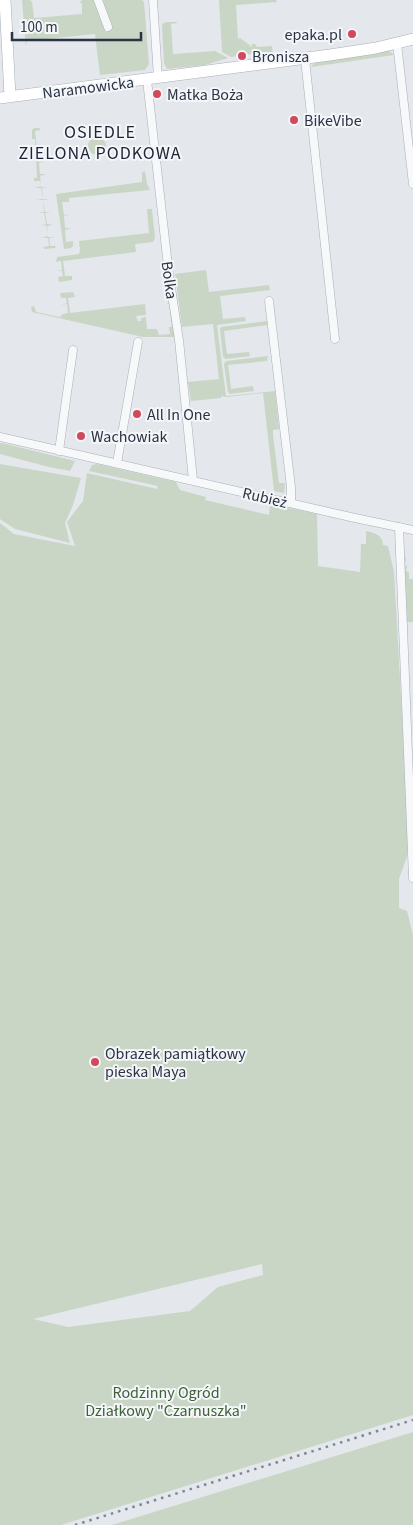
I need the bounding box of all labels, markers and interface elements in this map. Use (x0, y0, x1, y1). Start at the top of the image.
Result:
scale bar (12, 10, 141, 42)
text: 100 m (20, 17, 58, 38)
place label: epaka.pl (285, 24, 342, 46)
marker: epaka.pl (346, 28, 358, 40)
place label: Bronisza (252, 46, 309, 68)
marker: Bronisza (236, 50, 248, 62)
street label: Naramowicka (41, 71, 135, 105)
place label: Matka Boża (167, 84, 243, 106)
marker: Matka Boża (151, 88, 163, 100)
place label: BikeVibe (304, 110, 362, 132)
marker: BikeVibe (288, 114, 300, 126)
district label: OSIEDLE ZIELONA PODKOWA (18, 120, 182, 166)
street label: Bolka (155, 260, 183, 300)
place label: All In One (147, 404, 211, 426)
marker: All In One (131, 408, 143, 420)
place label: Wachowiak (91, 426, 167, 448)
marker: Wachowiak (75, 430, 87, 442)
street label: Rubież (240, 482, 290, 514)
place label: Obrazek pamiątkowy pieska Maya (105, 1043, 246, 1083)
marker: Obrazek pamiątkowy pieska Maya (89, 1056, 101, 1068)
park label: Rodzinny Ogród Działkowy "Czarnuszka" (85, 1382, 247, 1422)

